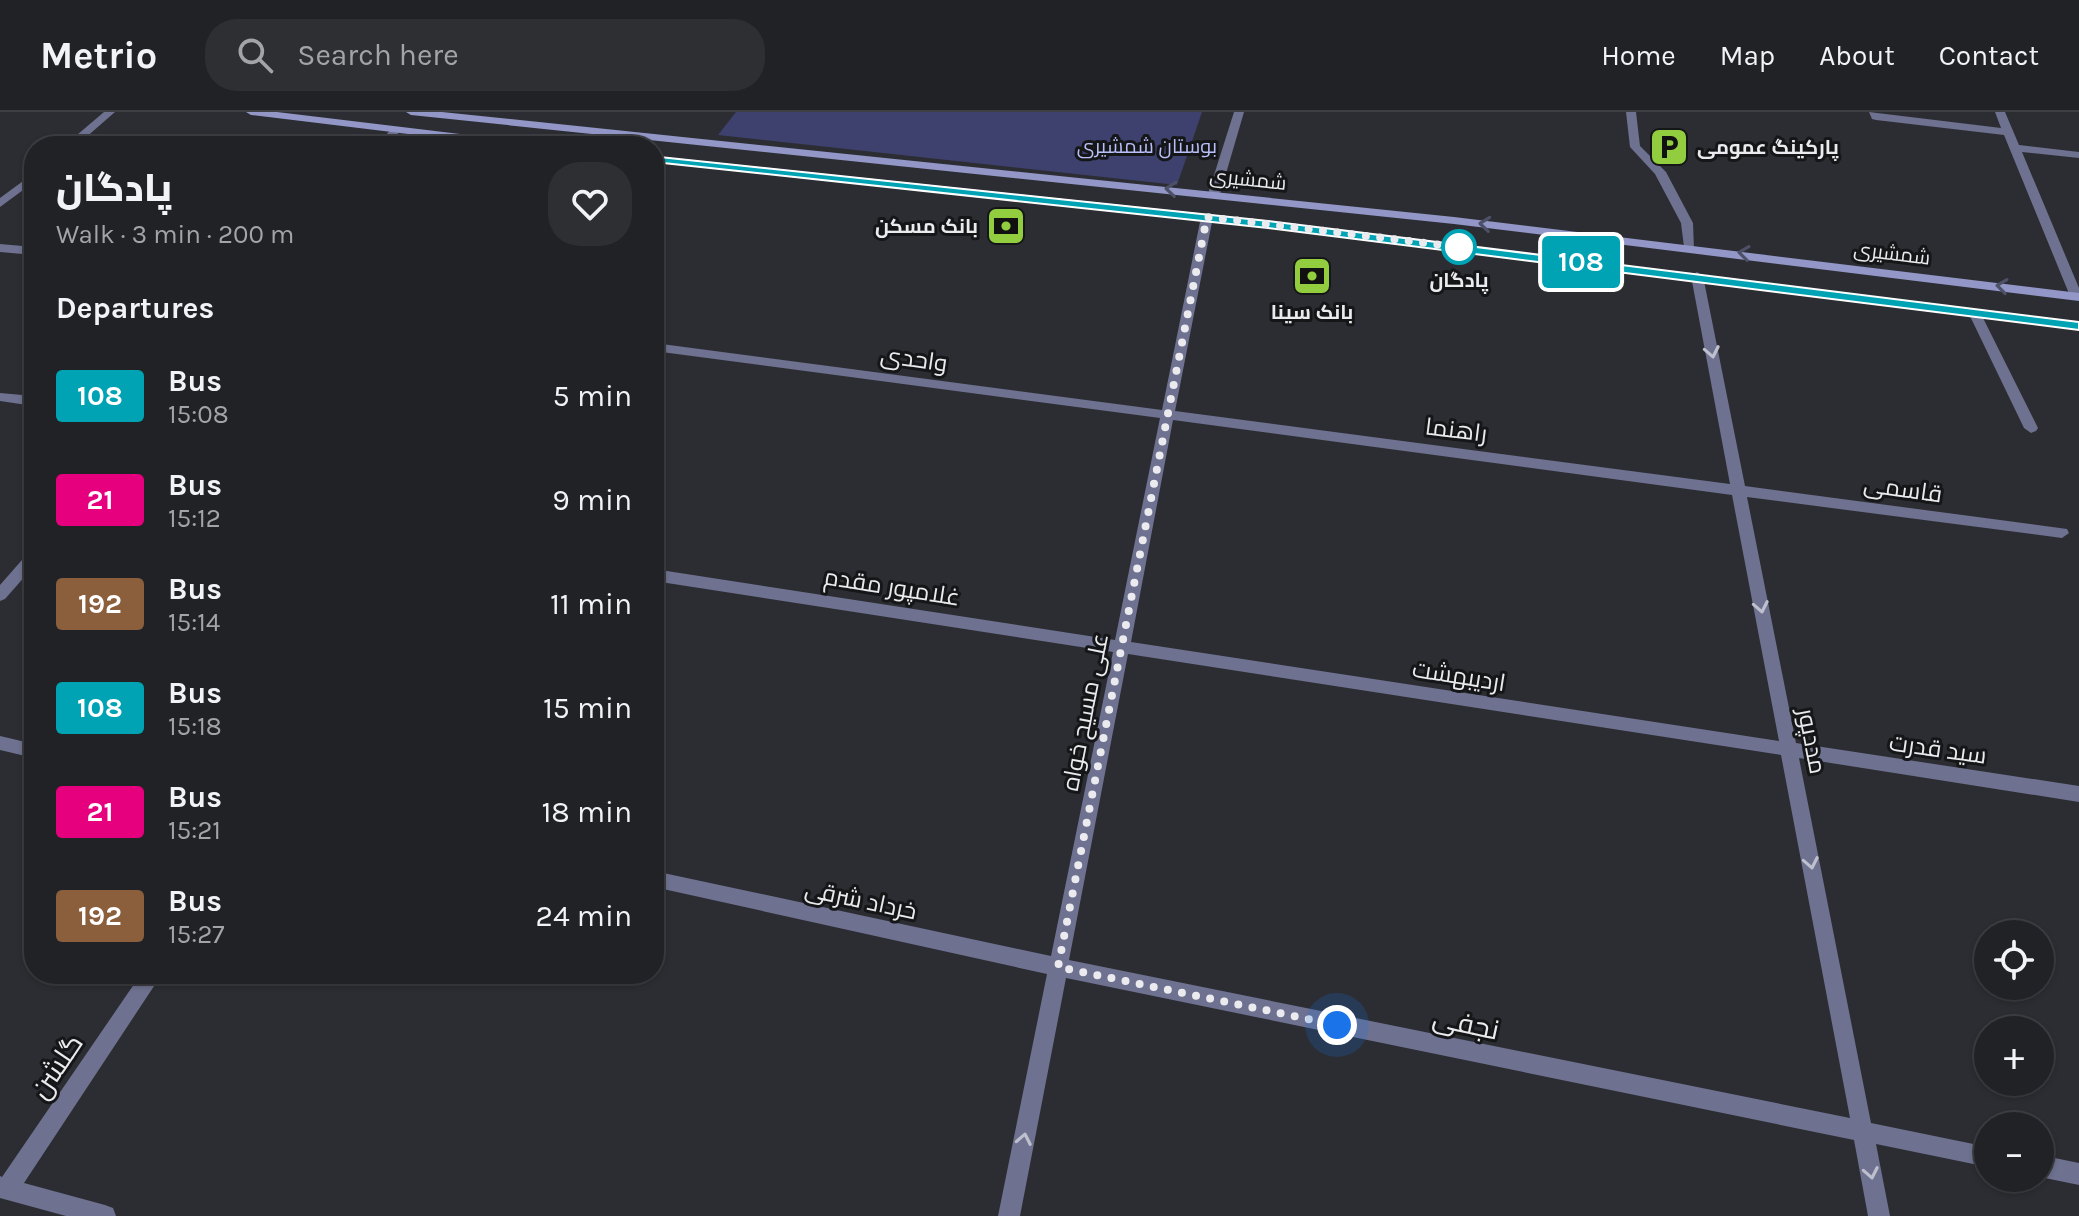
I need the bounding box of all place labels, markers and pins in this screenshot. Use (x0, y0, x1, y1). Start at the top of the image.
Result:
parking icon: پارکینگ عمومی (1648, 126, 1690, 168)
place label: پارکینگ عمومی (1697, 136, 1839, 161)
bank icon: بانک مسکن (985, 205, 1027, 247)
place label: بانک مسکن (875, 215, 978, 238)
marker: پادگان (1442, 230, 1476, 264)
bank icon: بانک سینا (1291, 255, 1333, 297)
place label: پادگان (1429, 269, 1489, 294)
place label: بانک سینا (1271, 301, 1353, 324)

